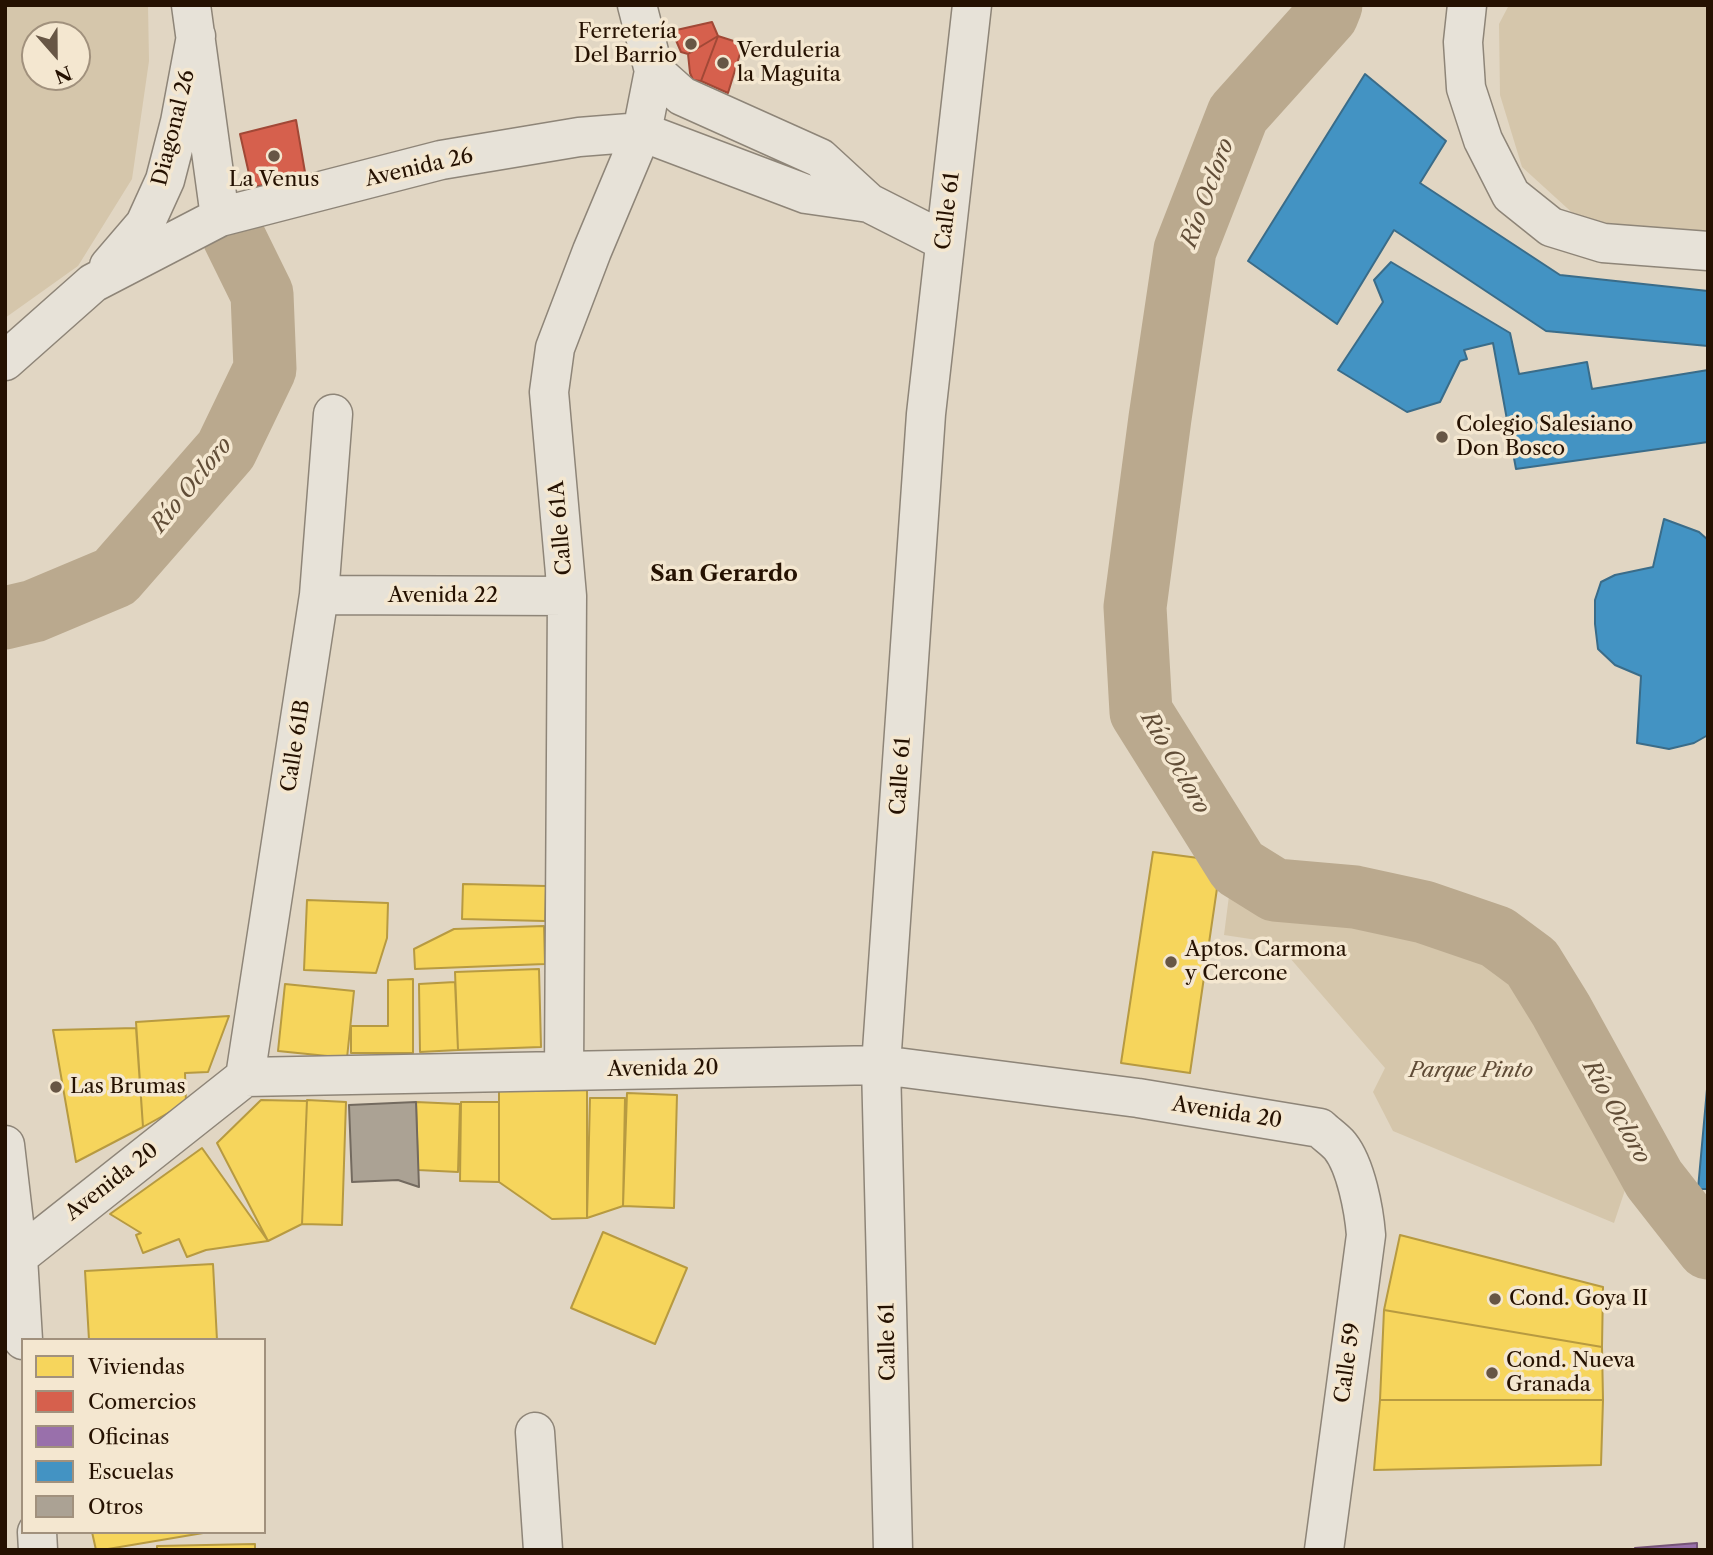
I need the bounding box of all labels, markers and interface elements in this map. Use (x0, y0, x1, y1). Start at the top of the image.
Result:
place label: Ferretería Del Barrio (574, 19, 677, 69)
north arrow (21, 21, 91, 91)
marker: Ferretería Del Barrio (683, 36, 699, 52)
place label: Verduleria la Maguita (737, 38, 841, 88)
marker: Verduleria la Maguita (715, 55, 731, 71)
text: N (51, 61, 75, 88)
street label: Diagonal 26 (147, 67, 201, 189)
water label: Río Ocloro (1176, 135, 1240, 251)
street label: Avenida 26 (362, 143, 476, 193)
marker: La Venus (266, 148, 282, 164)
place label: La Venus (229, 167, 319, 193)
street label: Calle 61 (931, 171, 965, 251)
place label: Colegio Salesiano Don Bosco (1456, 412, 1633, 462)
marker: Colegio Salesiano Don Bosco (1434, 429, 1450, 445)
water label: Río Ocloro (145, 432, 239, 538)
street label: Calle 61A (544, 480, 578, 576)
district label: San Gerardo (650, 560, 798, 588)
street label: Avenida 22 (388, 583, 498, 609)
street label: Calle 61B (276, 698, 316, 794)
water label: Río Ocloro (1135, 707, 1215, 819)
street label: Calle 61 (886, 736, 916, 816)
place label: Aptos. Carmona y Cercone (1185, 937, 1347, 987)
marker: Aptos. Carmona y Cercone (1163, 954, 1179, 970)
street label: Avenida 20 (607, 1055, 719, 1083)
water label: Río Ocloro (1576, 1056, 1656, 1168)
park label: Parque Pinto (1409, 1058, 1533, 1084)
place label: Las Brumas (70, 1074, 186, 1100)
marker: Las Brumas (48, 1079, 64, 1095)
street label: Avenida 20 (1170, 1092, 1284, 1134)
street label: Avenida 20 (60, 1138, 164, 1226)
place label: Cond. Goya II (1509, 1286, 1648, 1312)
marker: Cond. Goya II (1487, 1291, 1503, 1307)
street label: Calle 61 (875, 1303, 901, 1381)
street label: Calle 59 (1330, 1321, 1366, 1405)
legend (21, 1338, 266, 1534)
place label: Cond. Nueva Granada (1506, 1348, 1635, 1398)
text: Viviendas (88, 1354, 185, 1379)
marker: Cond. Nueva Granada (1484, 1365, 1500, 1381)
text: Comercios (88, 1389, 196, 1414)
text: Oficinas (88, 1424, 170, 1449)
text: Escuelas (88, 1459, 174, 1484)
text: Otros (88, 1494, 143, 1519)

